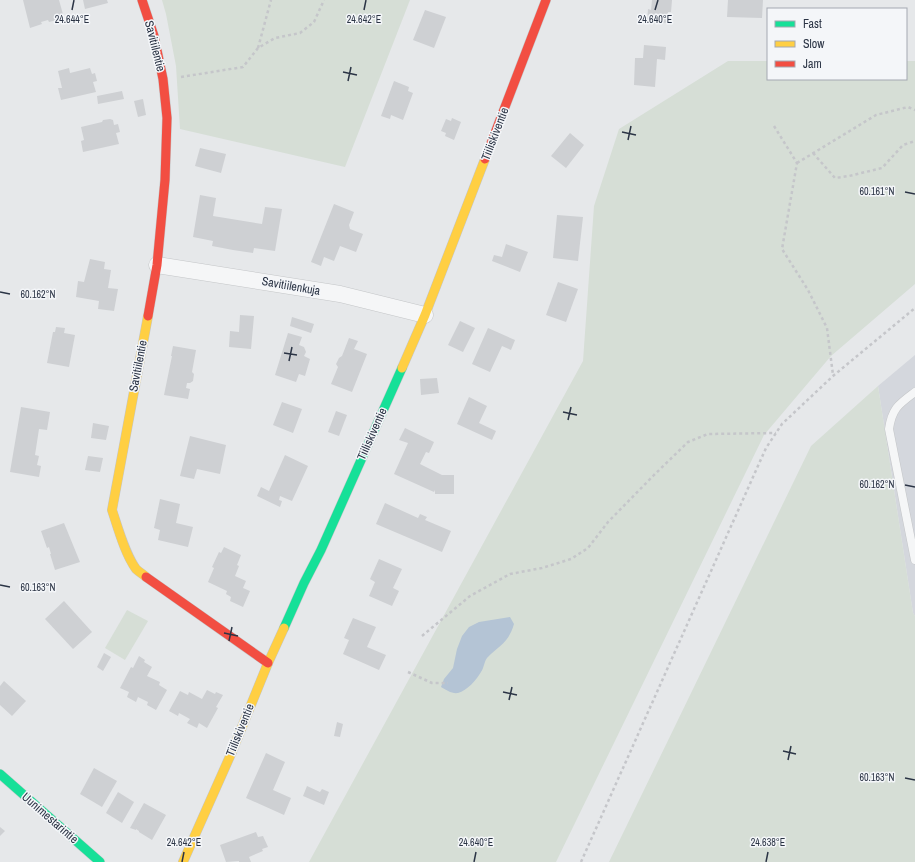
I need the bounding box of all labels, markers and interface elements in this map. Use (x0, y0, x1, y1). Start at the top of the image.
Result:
legend (767, 8, 907, 80)
text: 24.644°E (55, 13, 89, 26)
text: 24.642°E (347, 13, 381, 26)
text: 24.640°E (638, 13, 672, 26)
text: Fast (803, 16, 822, 32)
street label: Savitiilentie (141, 19, 169, 73)
text: Slow (803, 36, 825, 52)
text: Jam (803, 56, 822, 72)
street label: Tiiliskiventie (478, 105, 512, 163)
text: 60.161°N (860, 185, 895, 198)
street label: Savitiilenkuja (261, 273, 322, 299)
text: 60.162°N (21, 288, 56, 301)
street label: Savitiilentie (125, 339, 151, 393)
street label: Tiiliskiventie (353, 405, 391, 463)
text: 60.162°N (860, 478, 895, 491)
text: 60.163°N (21, 581, 56, 594)
street label: Tiiliskiventie (222, 701, 258, 759)
text: 60.163°N (860, 771, 895, 784)
street label: Uunimestarintie (18, 789, 82, 847)
text: 24.642°E (167, 836, 201, 849)
text: 24.640°E (459, 836, 493, 849)
text: 24.638°E (751, 836, 785, 849)

